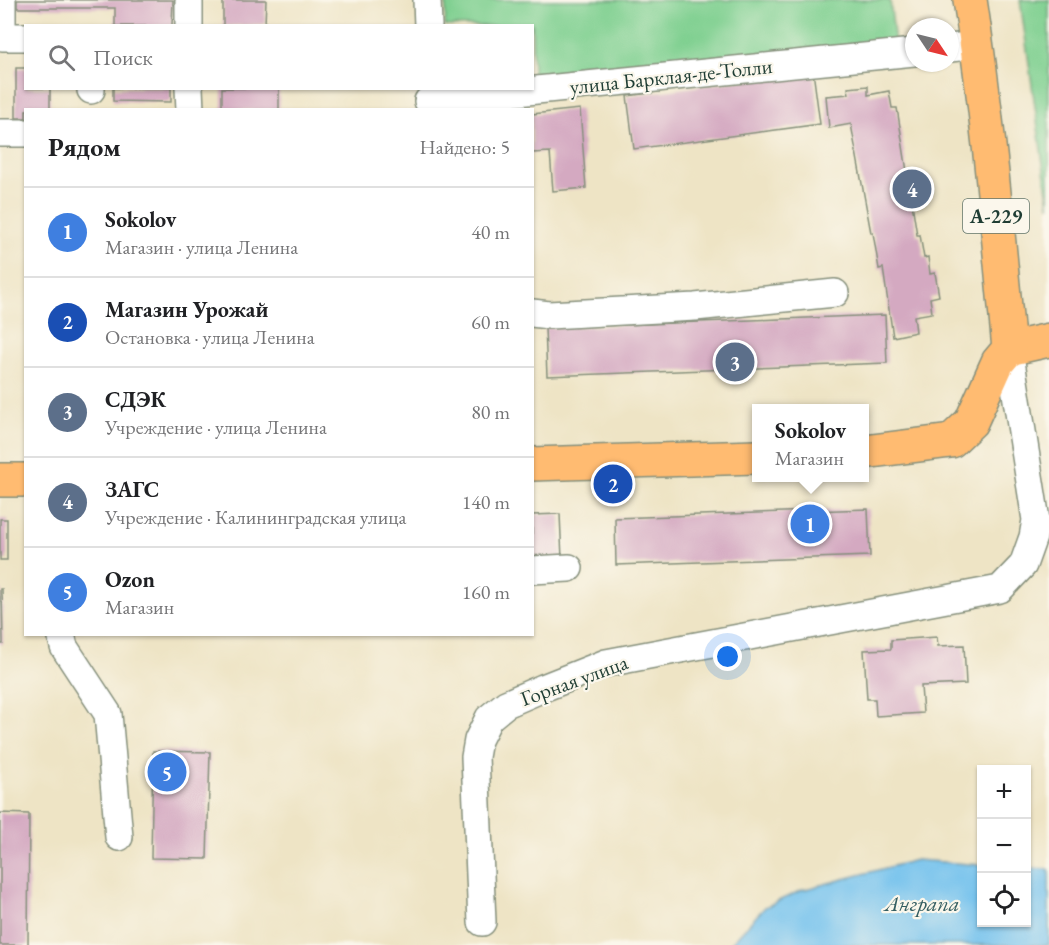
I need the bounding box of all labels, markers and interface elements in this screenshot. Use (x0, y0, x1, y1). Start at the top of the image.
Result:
north arrow (905, 18, 959, 72)
search box (24, 24, 534, 90)
icon: search (45, 41, 78, 74)
text: Поиск (93, 43, 153, 72)
street label: улица Барклая-де-Толли (568, 52, 774, 100)
text: Рядом (48, 130, 121, 164)
text: Найдено: 5 (419, 134, 510, 160)
pin: 4 (892, 166, 932, 212)
road number: А-229 (963, 199, 1029, 233)
text: Sokolov (105, 205, 176, 234)
text: 1 (62, 219, 73, 245)
text: 40 m (471, 219, 510, 245)
text: Магазин · улица Ленина (105, 234, 298, 260)
text: Магазин Урожай (105, 295, 268, 324)
text: 2 (62, 309, 73, 335)
text: 60 m (471, 309, 510, 335)
text: Остановка · улица Ленина (105, 324, 315, 350)
pin: 3 (716, 340, 754, 385)
text: СДЭК (105, 385, 166, 414)
text: 3 (62, 399, 73, 425)
text: 80 m (471, 399, 510, 425)
popup (752, 404, 869, 482)
text: Учреждение · улица Ленина (105, 414, 327, 440)
text: Sokolov (775, 416, 846, 445)
text: Магазин (775, 445, 844, 471)
pin: 2 (594, 462, 632, 506)
text: ЗАГС (105, 475, 159, 504)
text: 4 (62, 489, 73, 515)
text: 140 m (462, 489, 510, 515)
pin: 1 (790, 502, 830, 546)
text: Учреждение · Калининградская улица (105, 504, 407, 530)
text: Ozon (105, 565, 155, 594)
text: 5 (62, 579, 73, 605)
text: 160 m (462, 579, 510, 605)
text: Магазин (105, 594, 174, 620)
your location (713, 642, 742, 671)
street label: Горная улица (517, 648, 632, 712)
pin: 5 (148, 750, 186, 794)
map controls (977, 765, 1031, 927)
button: + (977, 765, 1031, 819)
button: − (977, 819, 1031, 873)
button: locate (977, 873, 1031, 927)
water label: Анграпа (882, 889, 960, 918)

